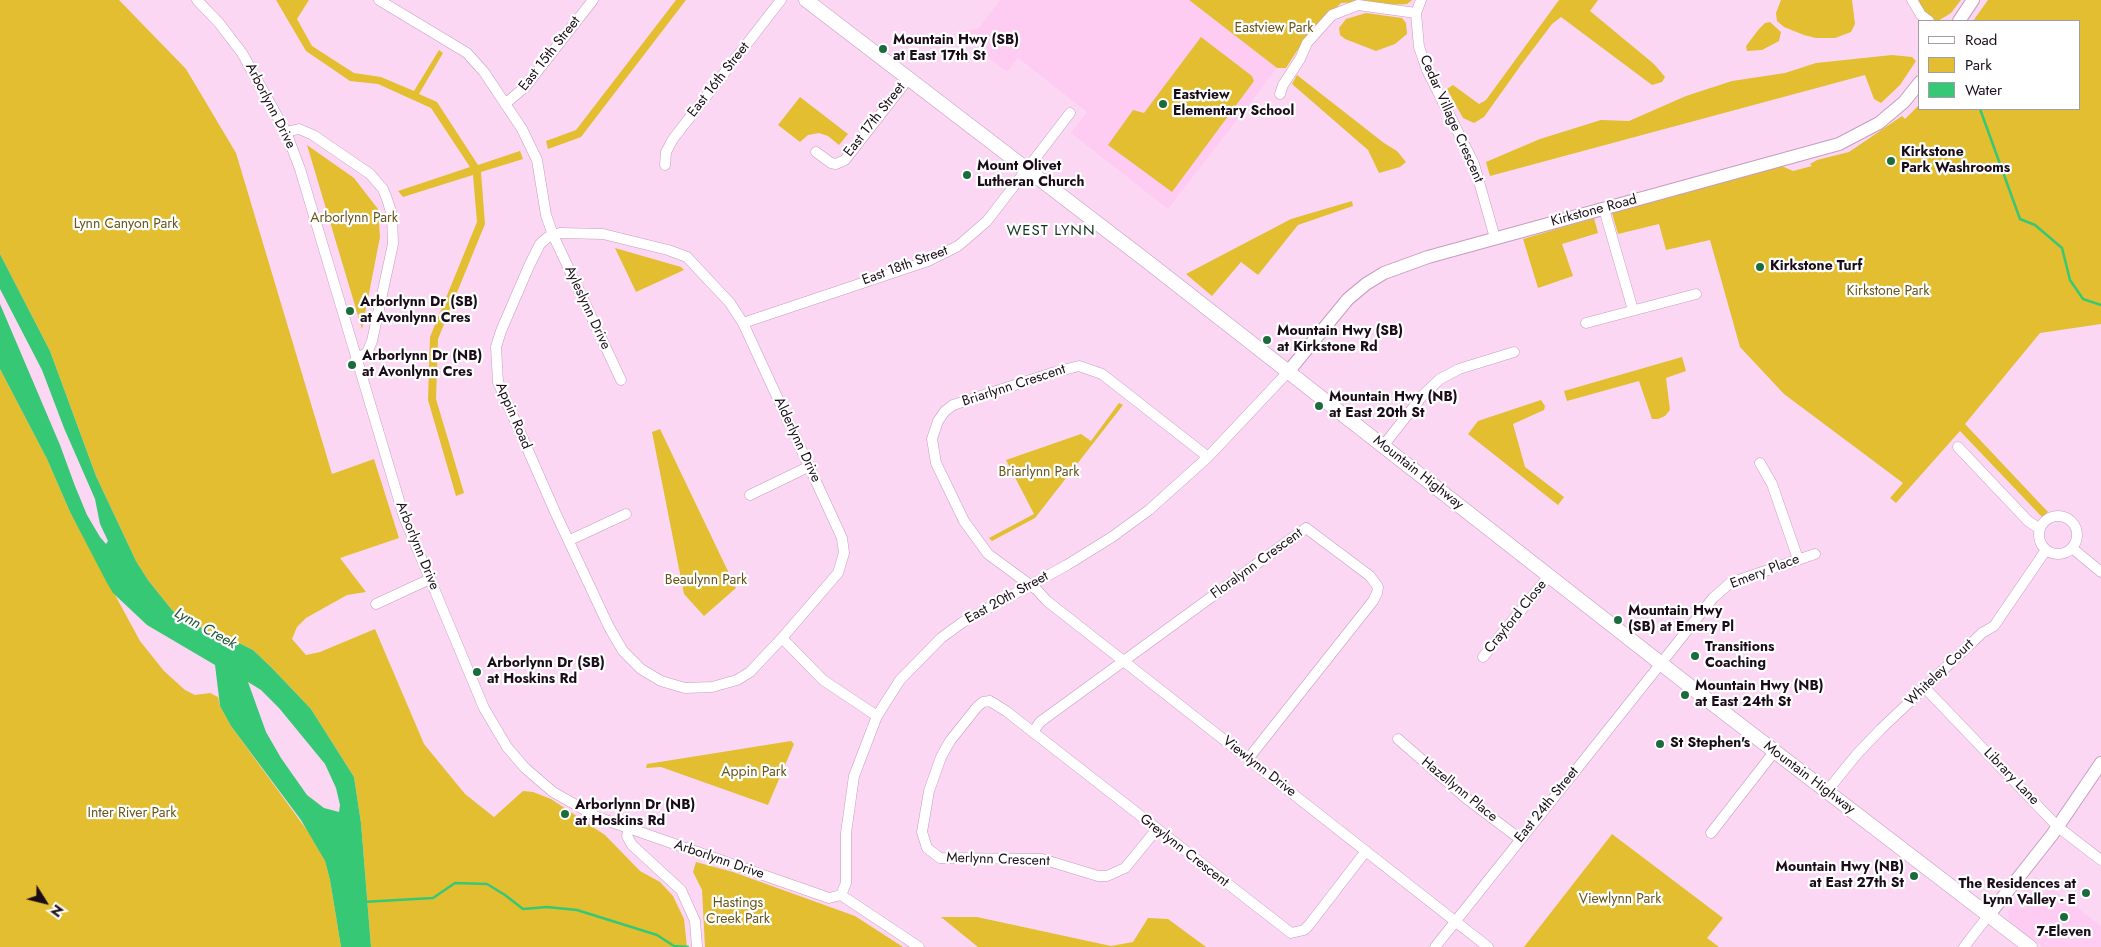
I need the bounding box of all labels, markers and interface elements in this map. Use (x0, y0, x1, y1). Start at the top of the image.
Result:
street label: East 15th Street (516, 13, 584, 95)
legend (1918, 20, 2081, 110)
park label: Eastview Park (1235, 21, 1313, 37)
text: Road (1965, 29, 1997, 51)
place label: Mountain Hwy (SB) at East 17th St (893, 33, 1019, 65)
street label: East 16th Street (685, 39, 753, 121)
marker: Mountain Hwy (SB) at East 17th St (877, 43, 889, 55)
street label: Cedar Village Crescent (1415, 53, 1487, 185)
text: Park (1965, 54, 1992, 76)
street label: Arborlynn Drive (241, 60, 299, 152)
text: Water (1965, 79, 2002, 101)
street label: East 17th Street (841, 80, 909, 160)
place label: Eastview Elementary School (1173, 88, 1294, 120)
marker: Eastview Elementary School (1157, 98, 1169, 110)
place label: Kirkstone Park Washrooms (1901, 145, 2010, 178)
marker: Kirkstone Park Washrooms (1885, 155, 1897, 167)
place label: Mount Olivet Lutheran Church (977, 159, 1084, 192)
marker: Mount Olivet Lutheran Church (961, 169, 973, 181)
street label: Kirkstone Road (1549, 191, 1639, 231)
park label: Arborlynn Park (310, 211, 398, 227)
park label: Lynn Canyon Park (74, 217, 178, 233)
district label: WEST LYNN (1005, 222, 1097, 240)
street label: East 18th Street (860, 243, 950, 289)
place label: Kirkstone Turf (1770, 259, 1862, 275)
marker: Kirkstone Turf (1754, 261, 1766, 273)
street label: Ayleslynn Drive (560, 264, 614, 352)
park label: Kirkstone Park (1847, 284, 1929, 300)
place label: Arborlynn Dr (SB) at Avonlynn Cres (360, 295, 478, 328)
marker: Arborlynn Dr (SB) at Avonlynn Cres (344, 305, 356, 317)
place label: Mountain Hwy (SB) at Kirkstone Rd (1277, 324, 1403, 357)
marker: Mountain Hwy (SB) at Kirkstone Rd (1261, 334, 1273, 346)
place label: Arborlynn Dr (NB) at Avonlynn Cres (362, 349, 482, 382)
marker: Arborlynn Dr (NB) at Avonlynn Cres (346, 359, 358, 371)
street label: Briarlynn Crescent (960, 361, 1068, 411)
street label: Appin Road (491, 380, 535, 452)
place label: Mountain Hwy (NB) at East 20th St (1329, 390, 1457, 422)
street label: Alderlynn Drive (770, 395, 824, 485)
marker: Mountain Hwy (NB) at East 20th St (1313, 400, 1325, 412)
street label: Mountain Highway (1369, 432, 1467, 514)
park label: Briarlynn Park (998, 465, 1080, 481)
street label: Arborlynn Drive (392, 499, 442, 593)
street label: Floralynn Crescent (1208, 525, 1306, 603)
street label: Emery Place (1728, 551, 1802, 593)
street label: East 20th Street (963, 568, 1051, 628)
park label: Beaulynn Park (665, 573, 747, 589)
street label: Crayford Close (1481, 577, 1551, 657)
place label: Mountain Hwy (SB) at Emery Pl (1628, 604, 1734, 636)
water label: Lynn Creek (171, 605, 239, 653)
marker: Mountain Hwy (SB) at Emery Pl (1612, 614, 1624, 626)
street label: Whiteley Court (1902, 636, 1978, 710)
place label: Transitions Coaching (1705, 640, 1774, 672)
marker: Transitions Coaching (1689, 650, 1701, 662)
place label: Arborlynn Dr (SB) at Hoskins Rd (487, 656, 605, 689)
marker: Arborlynn Dr (SB) at Hoskins Rd (471, 666, 483, 678)
place label: Mountain Hwy (NB) at East 24th St (1695, 679, 1823, 712)
marker: Mountain Hwy (NB) at East 24th St (1679, 689, 1691, 701)
street label: Viewlynn Drive (1219, 733, 1299, 801)
place label: St Stephen's (1670, 736, 1750, 752)
marker: St Stephen's (1654, 738, 1666, 750)
street label: Mountain Highway (1760, 738, 1858, 818)
street label: Library Lane (1980, 745, 2042, 809)
street label: Hazellynn Place (1417, 754, 1501, 826)
street label: East 24th Street (1511, 764, 1583, 846)
park label: Appin Park (721, 765, 787, 781)
place label: Arborlynn Dr (NB) at Hoskins Rd (575, 798, 695, 830)
park label: Inter River Park (88, 806, 176, 822)
marker: Arborlynn Dr (NB) at Hoskins Rd (559, 808, 571, 820)
street label: Greylynn Crescent (1136, 811, 1232, 891)
street label: Arborlynn Drive (672, 837, 766, 883)
street label: Merlynn Crescent (946, 850, 1050, 870)
place label: Mountain Hwy (NB) at East 27th St (1776, 860, 1904, 892)
marker: Mountain Hwy (NB) at East 27th St (1908, 870, 1920, 882)
north arrow (20, 877, 70, 927)
place label: The Residences at Lynn Valley - E (1958, 877, 2076, 910)
marker: The Residences at Lynn Valley - E (2080, 887, 2092, 899)
park label: Viewlynn Park (1579, 892, 1661, 908)
park label: Hastings Creek Park (706, 896, 770, 929)
text: N (46, 900, 68, 921)
marker: 7-Eleven (2058, 911, 2070, 923)
place label: 7-Eleven (2037, 925, 2091, 941)

